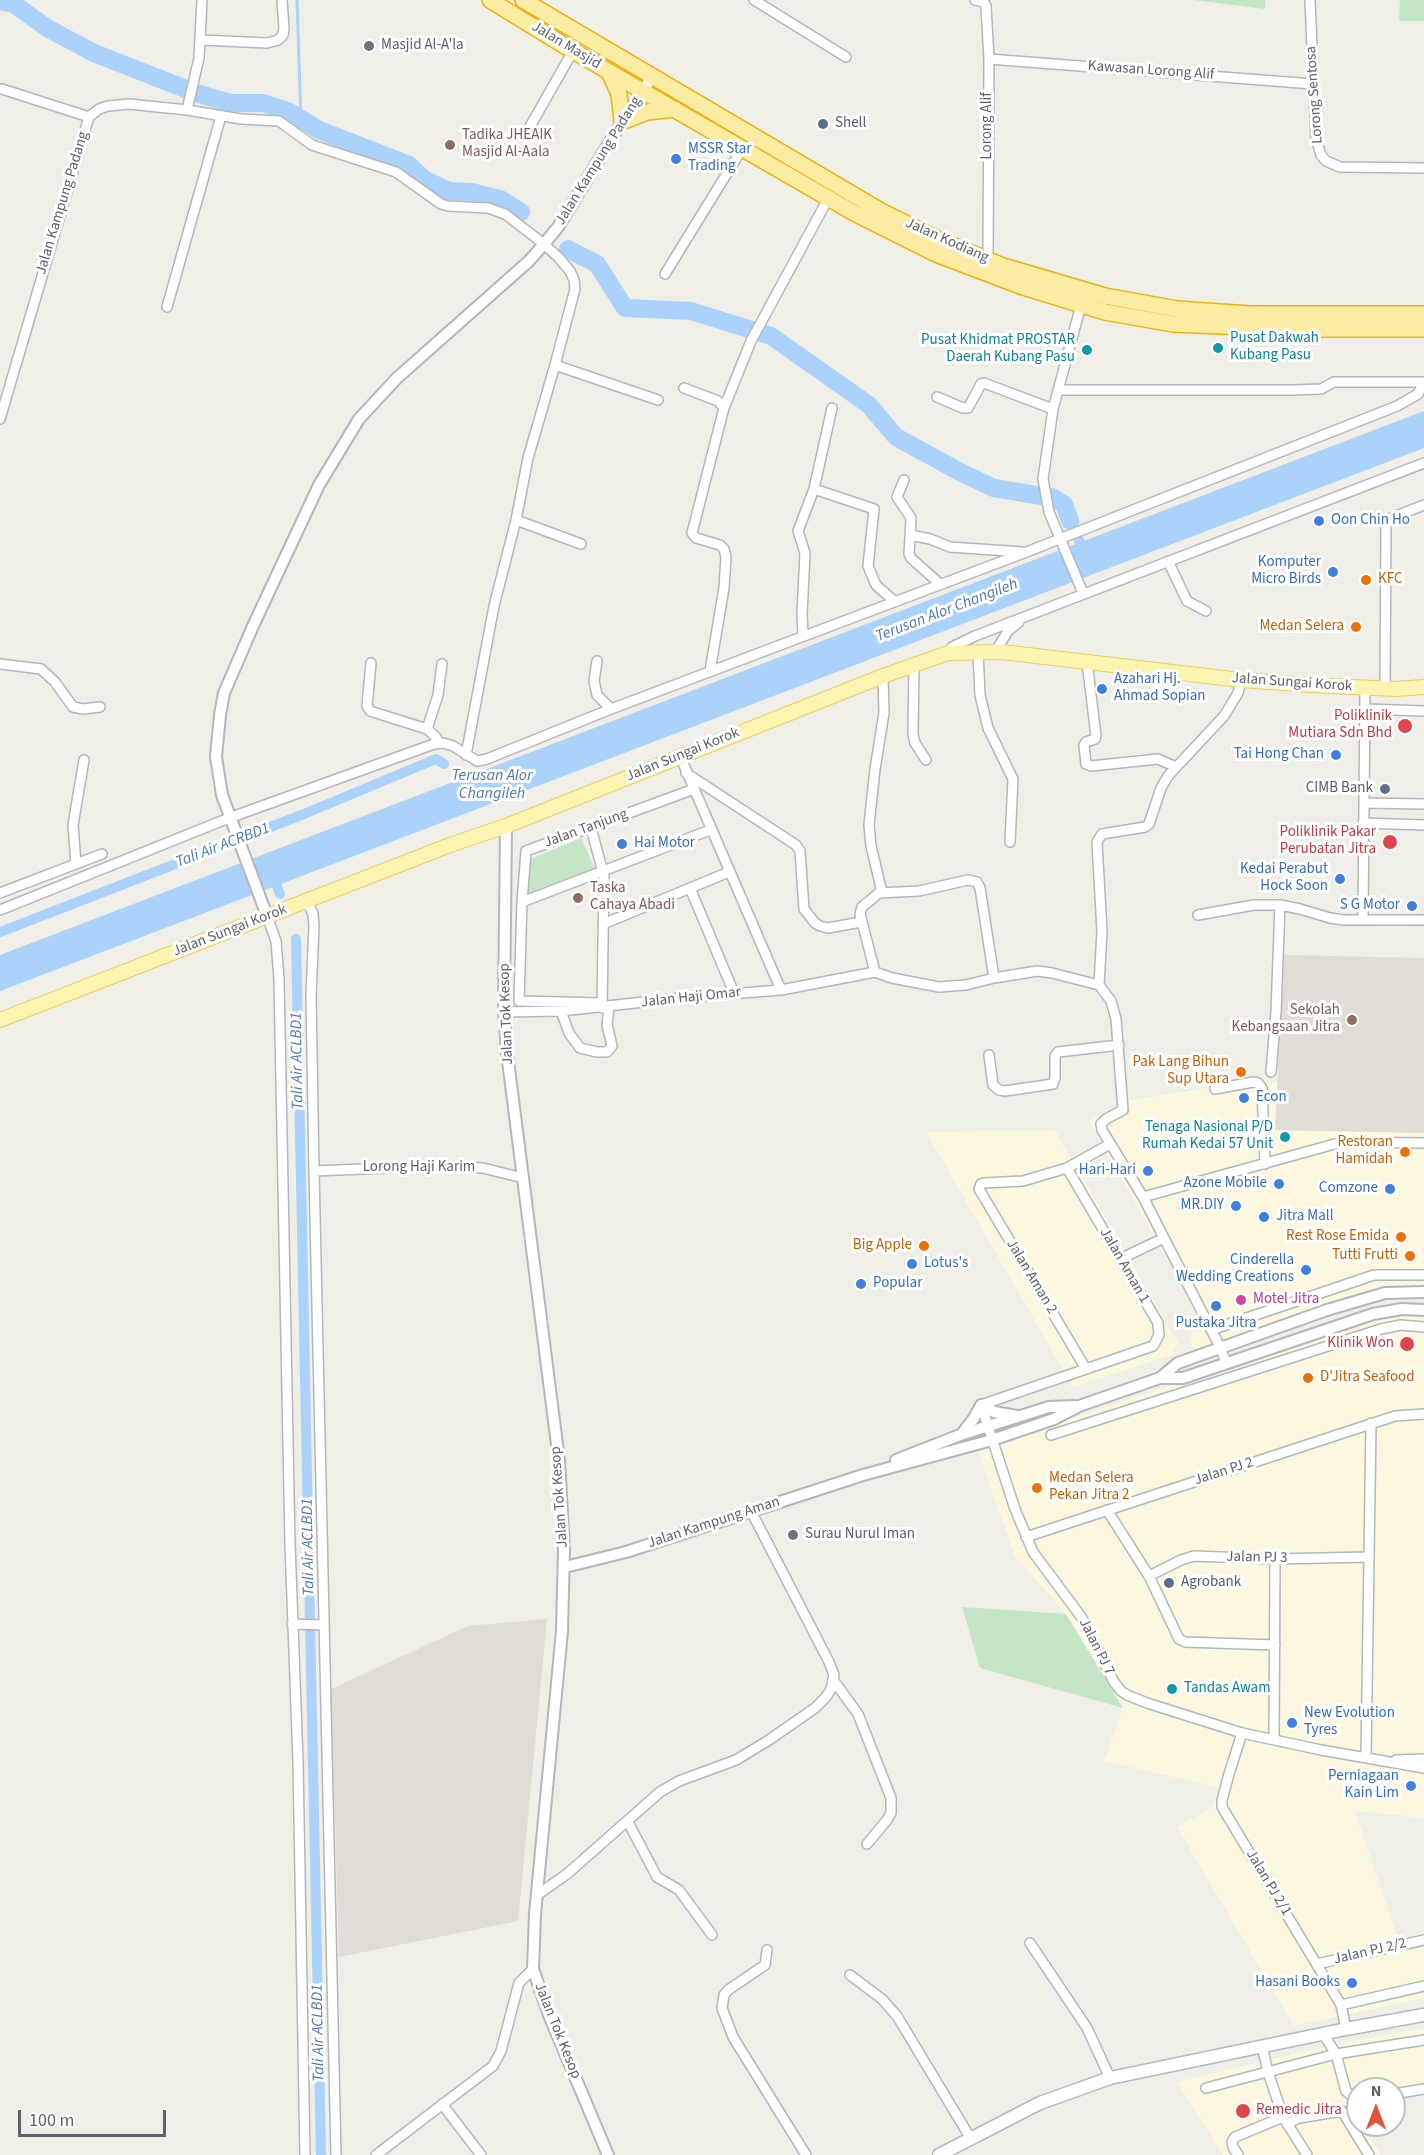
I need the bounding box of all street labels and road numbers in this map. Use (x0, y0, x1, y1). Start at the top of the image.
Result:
street label: Jalan Masjid (528, 18, 604, 74)
street label: Lorong Sentosa (1303, 46, 1327, 144)
street label: Kawasan Lorong Alif (1087, 58, 1215, 84)
street label: Lorong Alif (979, 92, 997, 160)
street label: Jalan Kampung Padang (552, 93, 646, 229)
street label: Jalan Kampung Padang (33, 129, 93, 277)
street label: Jalan Kodiang (903, 215, 991, 267)
street label: Jalan Sungai Korok (1231, 670, 1353, 696)
street label: Jalan Sungai Korok (624, 724, 742, 786)
street label: Jalan Tanjung (542, 806, 630, 852)
street label: Jalan Sungai Korok (170, 901, 290, 961)
street label: Jalan Tok Kesop (496, 963, 518, 1065)
street label: Jalan Haji Omar (640, 984, 742, 1012)
street label: Lorong Haji Karim (363, 1159, 475, 1177)
street label: Jalan Aman 1 (1095, 1225, 1153, 1307)
street label: Jalan Aman 2 (1002, 1236, 1060, 1318)
street label: Jalan Tok Kesop (547, 1446, 573, 1548)
street label: Jalan PJ 2 (1192, 1454, 1256, 1490)
street label: Jalan Kampung Aman (646, 1493, 782, 1553)
street label: Jalan PJ 3 (1226, 1548, 1288, 1568)
street label: Jalan PJ 7 (1074, 1616, 1118, 1678)
street label: Jalan PJ 2/1 (1241, 1847, 1295, 1919)
street label: Jalan PJ 2/2 (1332, 1935, 1408, 1969)
street label: Jalan Tok Kesop (530, 1980, 584, 2082)

